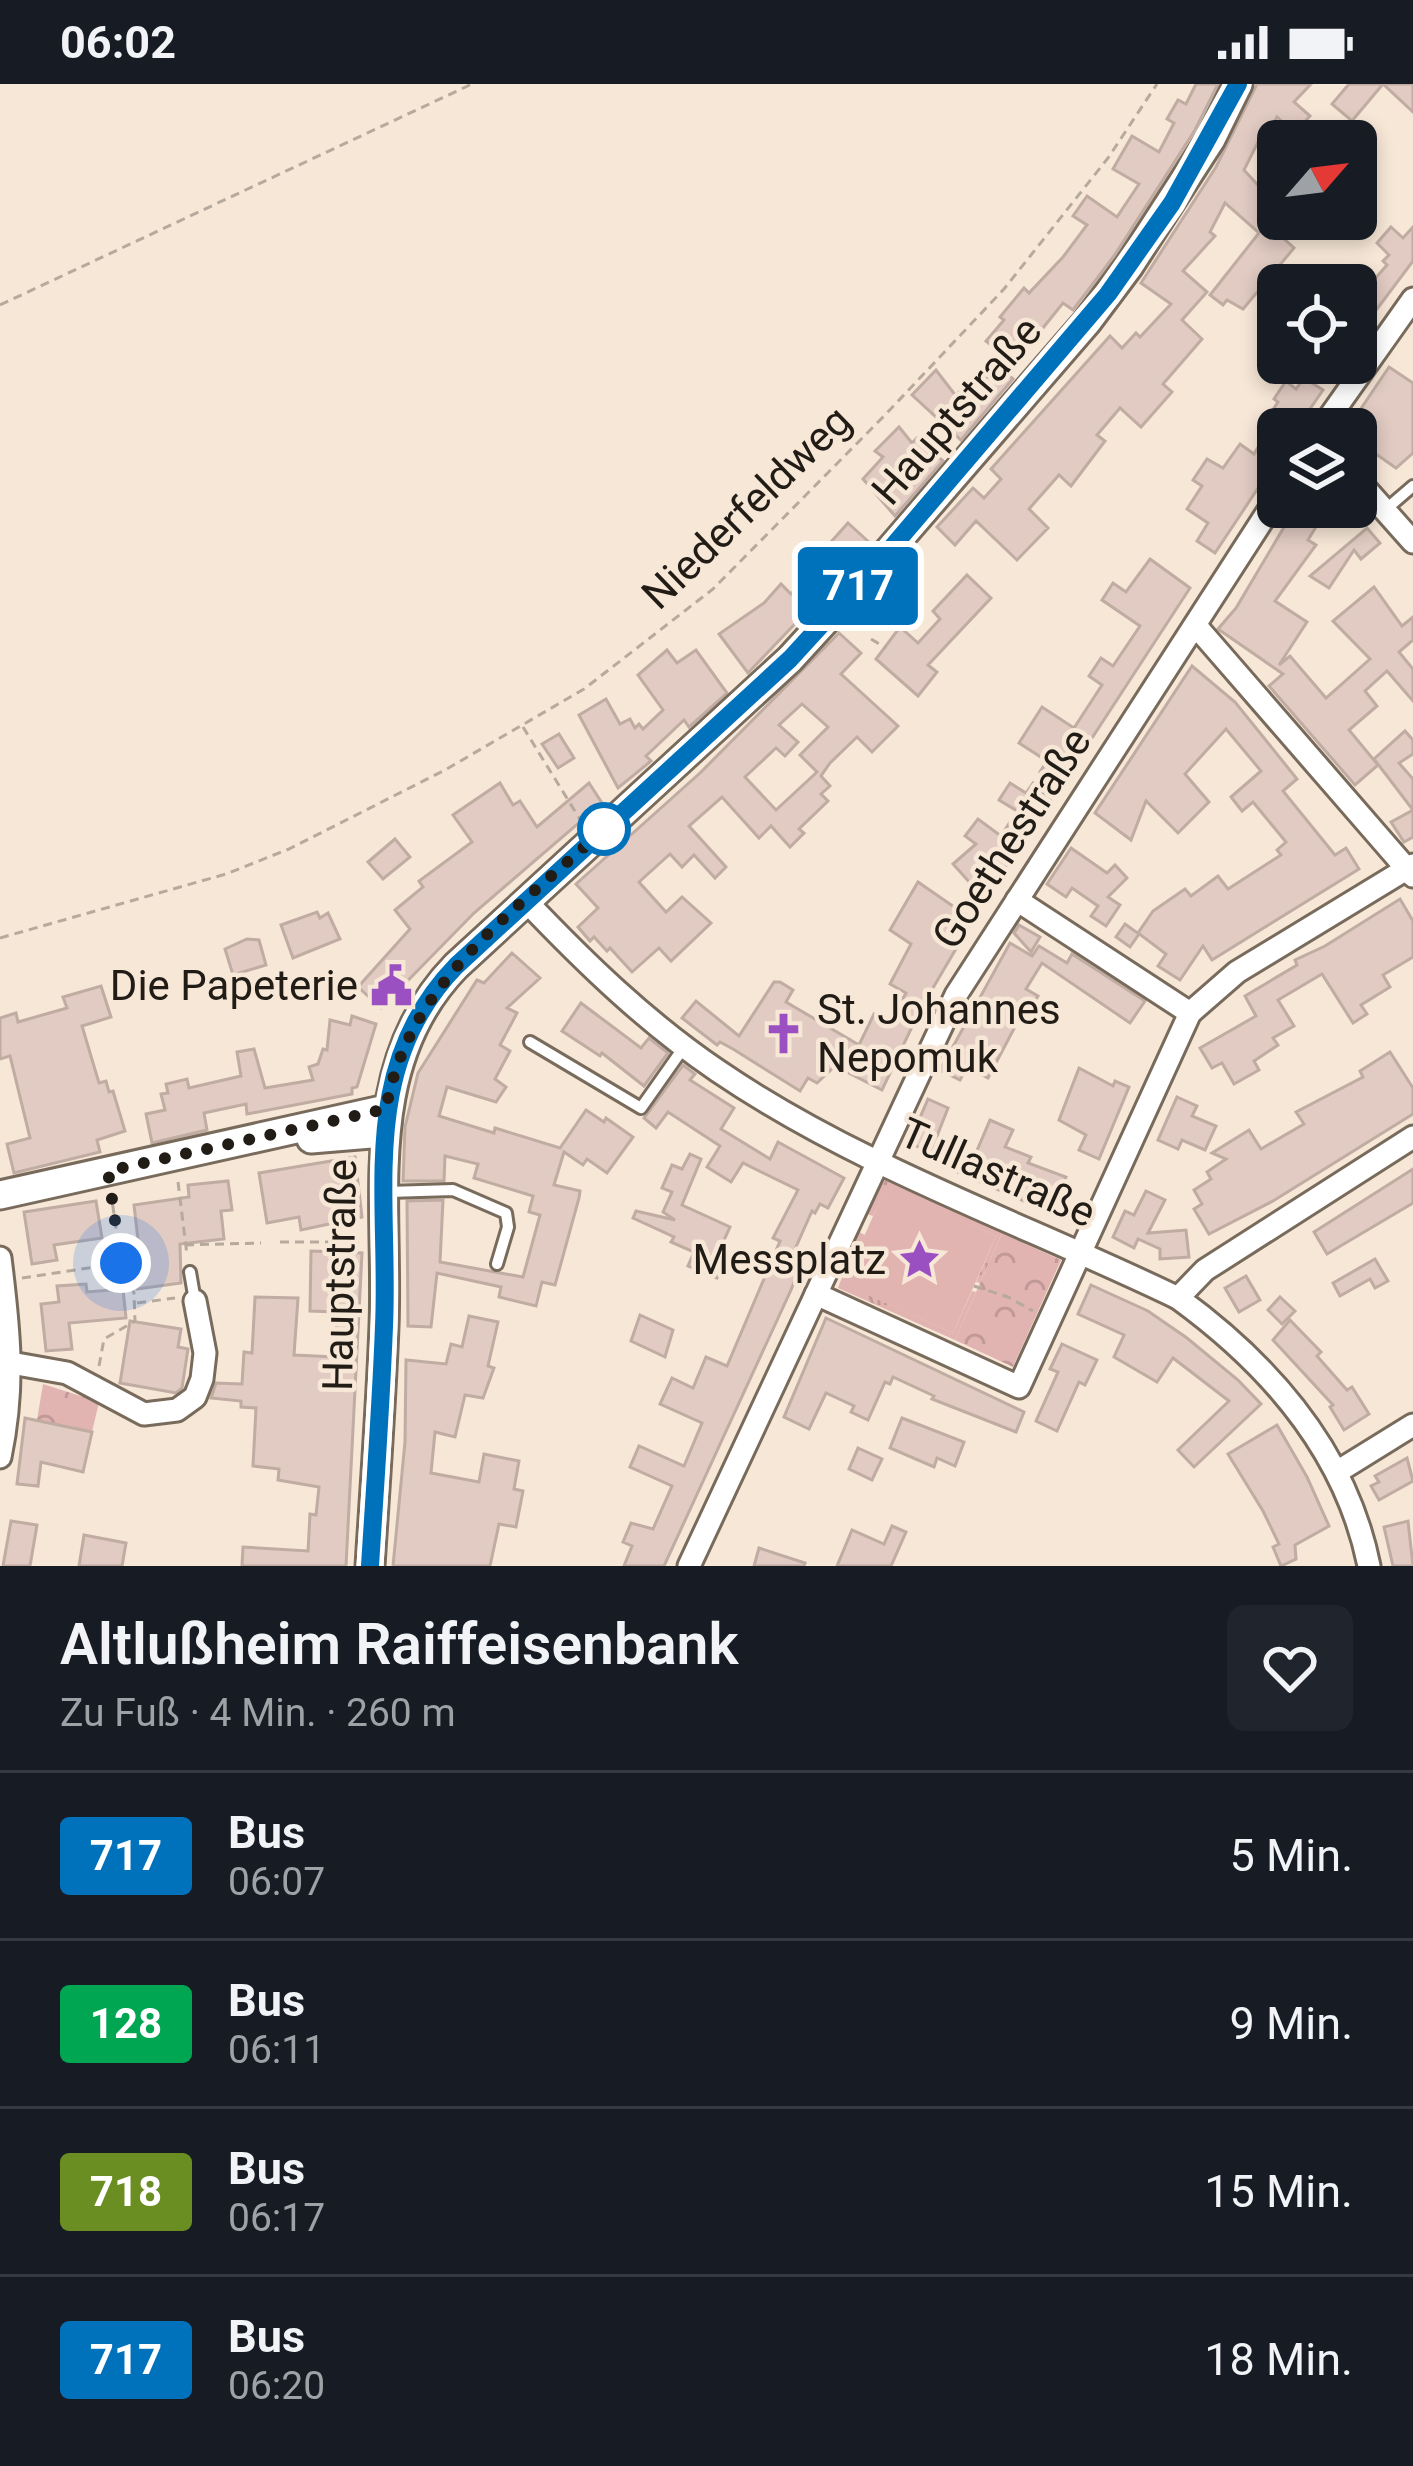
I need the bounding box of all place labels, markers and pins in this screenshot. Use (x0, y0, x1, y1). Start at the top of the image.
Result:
unlabelled marker (579, 804, 629, 854)
place label: Die Papeterie (110, 961, 358, 1010)
public building icon: Die Papeterie (369, 962, 415, 1008)
place label: St. Johannes Nepomuk (817, 985, 1061, 1082)
church icon: St. Johannes Nepomuk (760, 1010, 806, 1056)
place label: Messplatz (692, 1235, 886, 1284)
place icon: Messplatz (897, 1236, 943, 1282)

